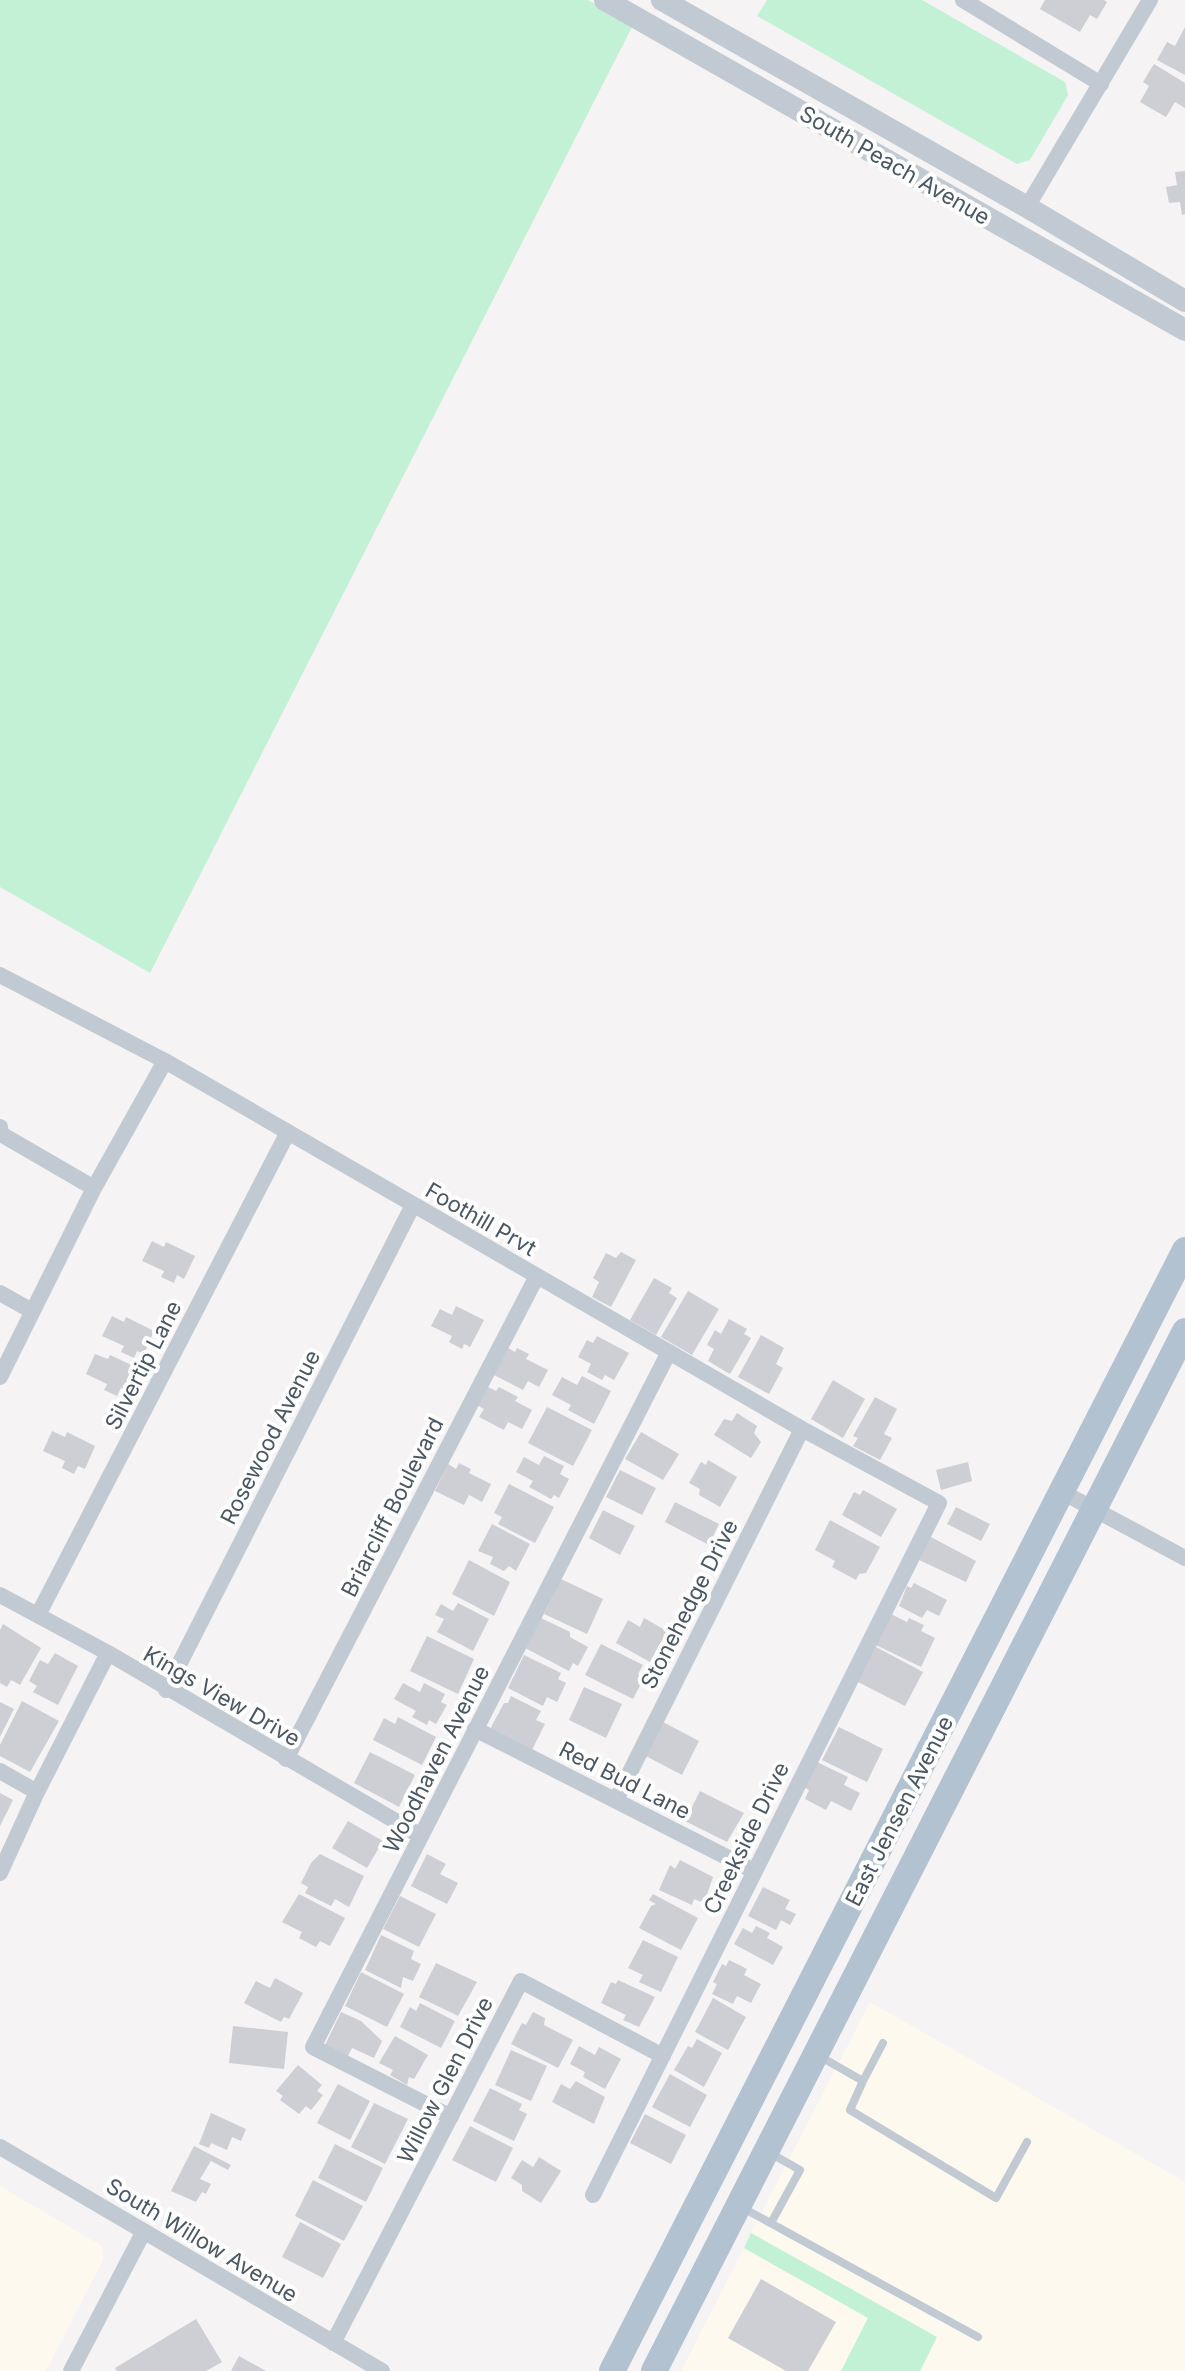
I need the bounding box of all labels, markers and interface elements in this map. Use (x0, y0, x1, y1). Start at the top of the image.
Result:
street label: South Peach Avenue (795, 100, 995, 230)
street label: Foothill Prvt (421, 1177, 541, 1261)
street label: Silvertip Lane (99, 1296, 187, 1434)
street label: Rosewood Avenue (215, 1346, 325, 1528)
street label: Briarcliff Boulevard (336, 1413, 448, 1601)
street label: Stonehedge Drive (635, 1515, 743, 1693)
street label: Kings View Drive (139, 1641, 305, 1751)
street label: Woodhaven Avenue (377, 1661, 495, 1857)
street label: East Jensen Avenue (840, 1712, 958, 1910)
street label: Red Bud Lane (555, 1736, 695, 1824)
street label: Creekside Drive (698, 1758, 794, 1918)
street label: Willow Glen Drive (392, 1993, 498, 2167)
street label: South Willow Avenue (102, 2173, 302, 2307)

